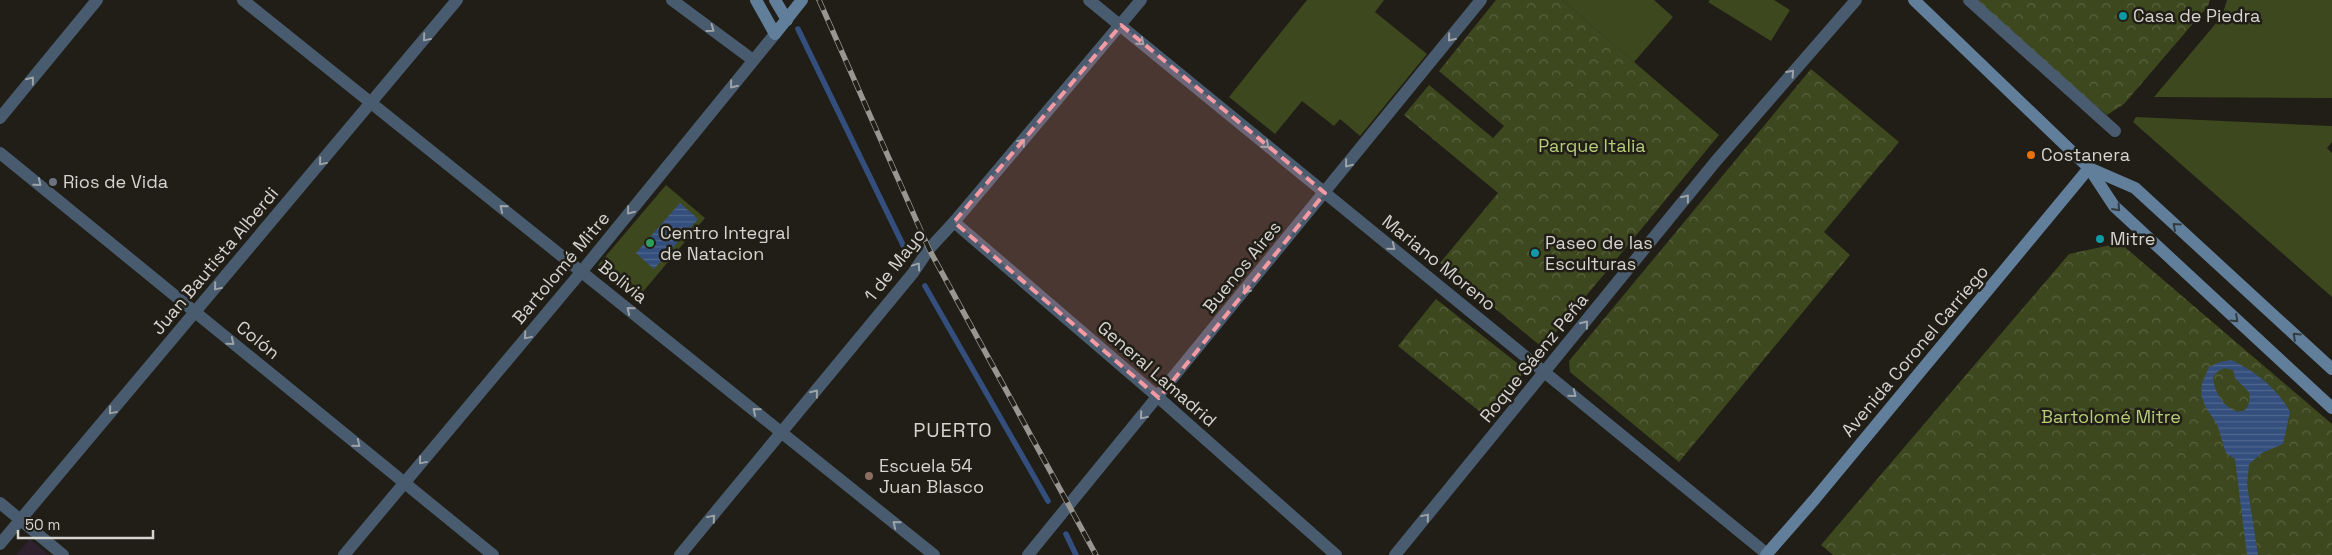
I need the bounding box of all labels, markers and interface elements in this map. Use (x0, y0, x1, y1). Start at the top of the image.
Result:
place label: Casa de Piedra (2133, 4, 2260, 27)
marker: Casa de Piedra (2117, 10, 2129, 22)
one-way arrow (705, 23, 715, 32)
one-way arrow (422, 32, 431, 41)
one-way arrow (1448, 32, 1456, 41)
one-way arrow (1135, 36, 1144, 45)
one-way arrow (1785, 70, 1794, 79)
one-way arrow (25, 77, 34, 86)
one-way arrow (730, 79, 738, 88)
park label: Parque Italia (1538, 134, 1646, 157)
one-way arrow (1016, 139, 1025, 148)
one-way arrow (1260, 139, 1269, 147)
place label: Costanera (2041, 143, 2130, 166)
marker: Costanera (2025, 149, 2037, 161)
one-way arrow (318, 157, 327, 166)
one-way arrow (1345, 158, 1354, 167)
place label: Rios de Vida (63, 170, 168, 193)
marker: Rios de Vida (47, 176, 59, 188)
one-way arrow (32, 178, 41, 186)
street label: Juan Bautista Alberdi (146, 182, 283, 339)
one-way arrow (1681, 194, 1690, 203)
one-way arrow (2111, 202, 2120, 211)
one-way arrow (628, 205, 636, 214)
one-way arrow (500, 206, 509, 214)
street label: Bartolomé Mitre (507, 207, 614, 329)
street label: Mariano Moreno (1378, 210, 1501, 316)
street label: Buenos Aires (1197, 216, 1286, 317)
place label: Centro Integral de Natacion (660, 221, 790, 265)
street label: 1 de Mayo (859, 223, 930, 306)
one-way arrow (2173, 223, 2182, 232)
place label: Mitre (2110, 227, 2155, 250)
place label: Paseo de las Esculturas (1545, 231, 1653, 275)
marker: Mitre (2094, 233, 2106, 245)
marker: Centro Integral de Natacion (644, 237, 656, 249)
one-way arrow (1386, 242, 1395, 250)
marker: Paseo de las Esculturas (1529, 247, 1541, 259)
street label: Bolivia (594, 255, 652, 308)
street label: Avenida Coronel Carriego (1836, 260, 1993, 441)
one-way arrow (911, 262, 921, 271)
one-way arrow (214, 281, 223, 290)
one-way arrow (1243, 284, 1251, 293)
street label: Roque Sáenz Peña (1474, 288, 1593, 427)
one-way arrow (626, 306, 635, 315)
one-way arrow (2230, 313, 2239, 322)
street label: Colón (232, 315, 285, 364)
street label: General Lamadrid (1093, 316, 1222, 432)
one-way arrow (1579, 321, 1587, 330)
one-way arrow (523, 331, 532, 340)
one-way arrow (2293, 333, 2302, 342)
one-way arrow (226, 336, 235, 345)
one-way arrow (1567, 388, 1576, 396)
one-way arrow (810, 389, 819, 398)
one-way arrow (109, 405, 118, 414)
park label: Bartolomé Mitre (2041, 405, 2181, 428)
one-way arrow (753, 409, 762, 417)
one-way arrow (1140, 411, 1149, 420)
district label: PUERTO (913, 417, 993, 443)
one-way arrow (352, 439, 361, 448)
place label: Escuela 54 Juan Blasco (879, 454, 984, 498)
one-way arrow (420, 455, 428, 464)
marker: Escuela 54 Juan Blasco (863, 470, 875, 482)
scale bar (18, 508, 152, 540)
one-way arrow (706, 514, 715, 523)
one-way arrow (1420, 514, 1429, 523)
text: 50 m (25, 515, 60, 534)
one-way arrow (893, 521, 902, 530)

